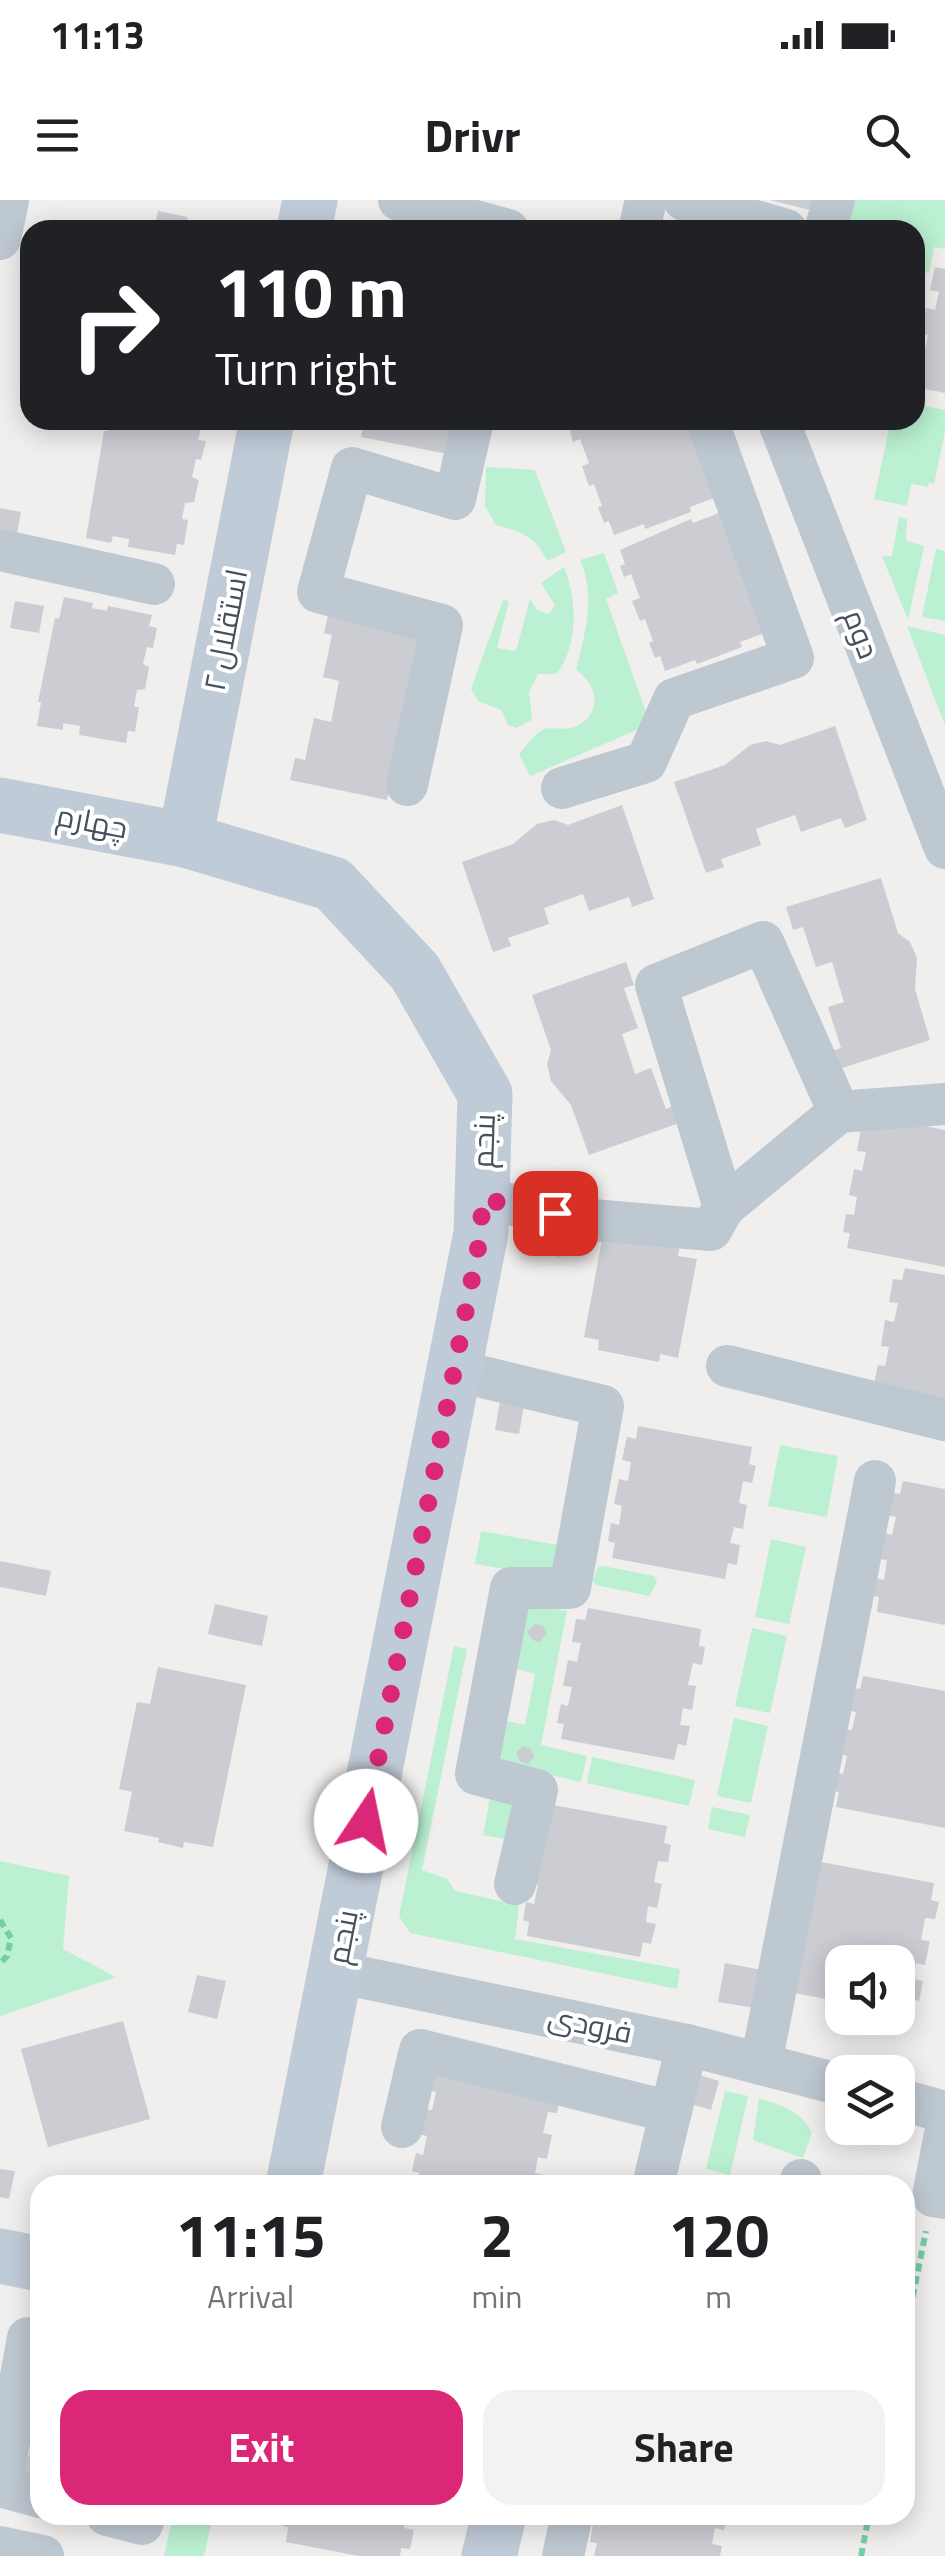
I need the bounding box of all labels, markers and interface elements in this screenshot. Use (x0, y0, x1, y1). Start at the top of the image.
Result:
text: 11:13 (50, 6, 145, 64)
text: Drivr (424, 101, 521, 169)
icon: menu (30, 108, 85, 163)
icon: search (860, 108, 915, 163)
text: 110 m (215, 238, 407, 344)
icon: right (50, 260, 180, 390)
text: Turn right (215, 334, 397, 402)
street label: استقلال ۲ (191, 565, 259, 695)
street label: دوم (832, 602, 892, 665)
street label: چهارم (52, 792, 132, 850)
street label: پنجم (459, 1113, 507, 1169)
pin (513, 1171, 598, 1256)
icon: arrive (528, 1186, 583, 1241)
position arrow (314, 1769, 418, 1873)
street label: پنجم (314, 1906, 370, 1968)
map controls (825, 1945, 915, 2145)
button: sound (825, 1945, 915, 2035)
street label: فرودی (544, 1993, 637, 2055)
button: layers (825, 2055, 915, 2145)
text: 11:15 (176, 2189, 326, 2280)
text: 2 (480, 2189, 514, 2280)
text: 120 (668, 2189, 769, 2280)
text: Arrival (207, 2272, 294, 2320)
text: min (471, 2272, 522, 2320)
text: m (705, 2272, 732, 2320)
button: Exit (60, 2390, 463, 2505)
button: Share (483, 2390, 885, 2505)

